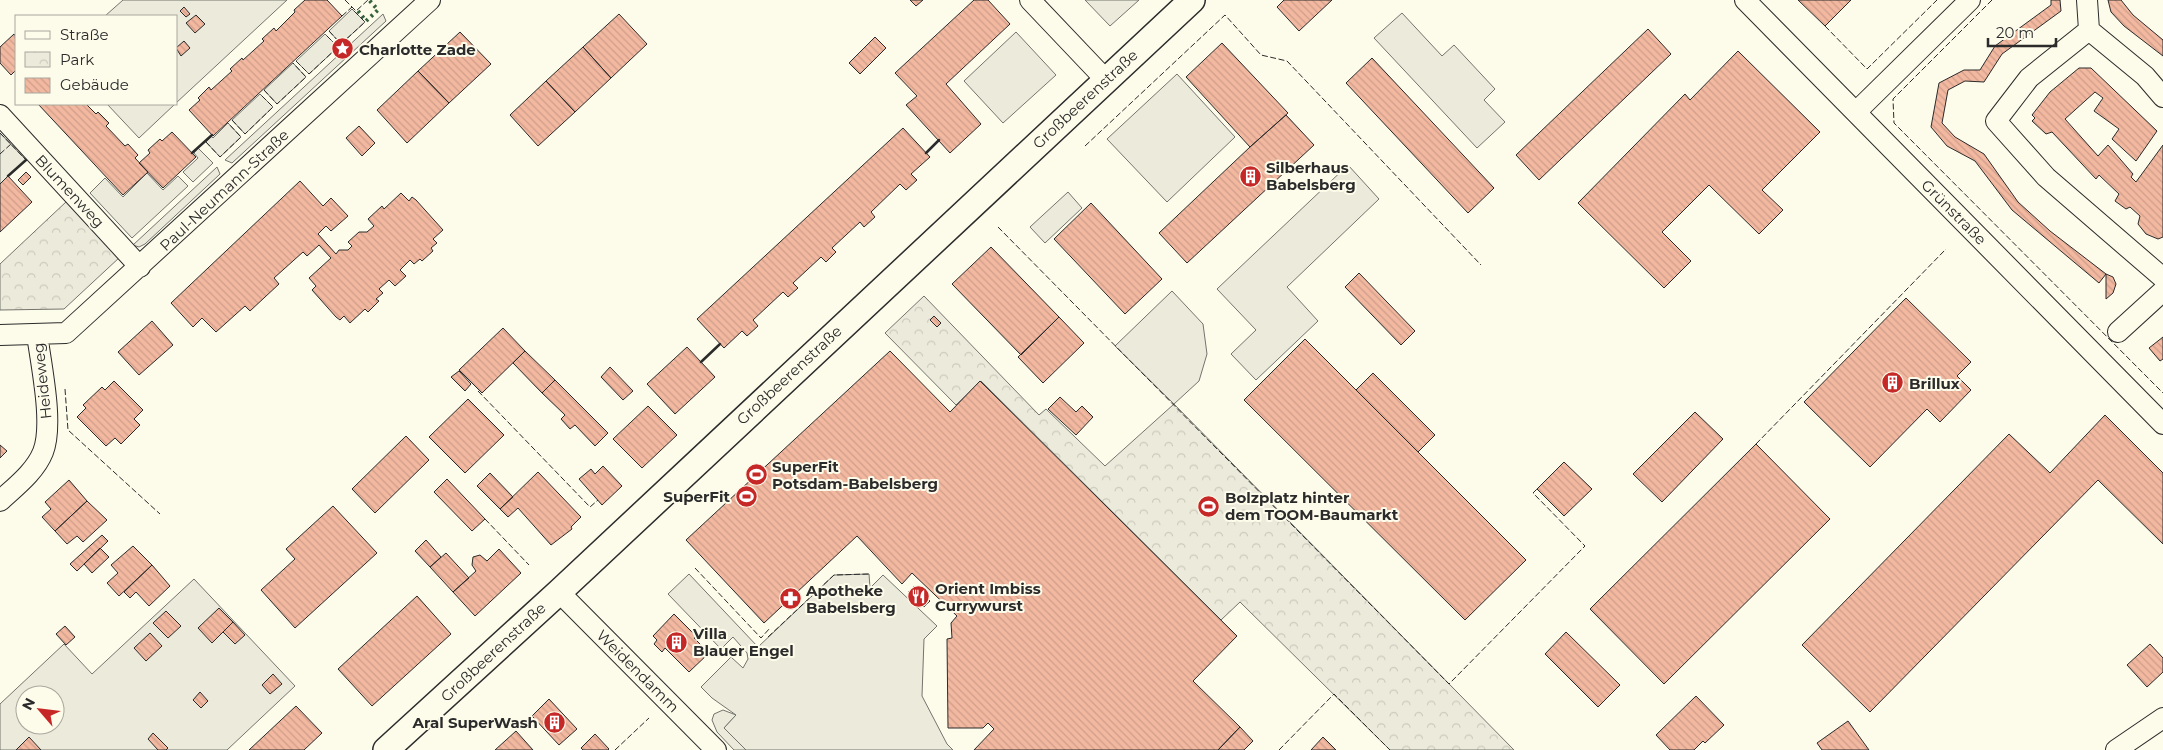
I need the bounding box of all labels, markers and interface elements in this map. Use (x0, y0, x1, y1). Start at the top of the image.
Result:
legend (15, 15, 178, 105)
scale bar (1988, 15, 2056, 47)
text: 20 m (1996, 23, 2034, 42)
text: Straße (60, 25, 109, 44)
place icon: Charlotte Zade (331, 37, 355, 61)
place label: Charlotte Zade (359, 40, 476, 59)
street label: Großbeerenstraße (1028, 45, 1142, 153)
text: Park (60, 50, 94, 69)
text: Gebäude (60, 75, 129, 94)
street label: Paul-Neumann-Straße (155, 125, 293, 255)
street label: Blumenweg (31, 151, 109, 231)
place label: Silberhaus Babelsberg (1266, 158, 1356, 194)
building icon: Silberhaus Babelsberg (1238, 164, 1262, 188)
street label: Grünstraße (1917, 175, 1991, 249)
street label: Großbeerenstraße (732, 321, 846, 429)
street label: Heideweg (29, 342, 55, 420)
building icon: Brillux (1881, 371, 1905, 395)
place label: Brillux (1909, 374, 1960, 393)
place label: SuperFit Potsdam-Babelsberg (772, 457, 938, 493)
sports icon: SuperFit Potsdam-Babelsberg (744, 463, 768, 487)
sports icon: SuperFit (734, 484, 758, 508)
place label: SuperFit (663, 487, 730, 506)
place label: Bolzplatz hinter dem TOOM-Baumarkt (1225, 488, 1399, 524)
sports icon: Bolzplatz hinter dem TOOM-Baumarkt (1197, 494, 1221, 518)
place label: Orient Imbiss Currywurst (935, 579, 1041, 615)
place label: Apotheke Babelsberg (805, 581, 896, 617)
restaurant icon: Orient Imbiss Currywurst (907, 585, 931, 609)
pharmacy icon: Apotheke Babelsberg (778, 587, 802, 611)
street label: Großbeerenstraße (436, 598, 550, 706)
place label: Villa Blauer Engel (692, 624, 794, 660)
street label: Weidendamm (593, 626, 683, 716)
building icon: Villa Blauer Engel (665, 630, 689, 654)
north arrow (15, 685, 65, 735)
text: N (18, 695, 39, 713)
building icon: Aral SuperWash (542, 710, 566, 734)
place label: Aral SuperWash (412, 713, 538, 732)

